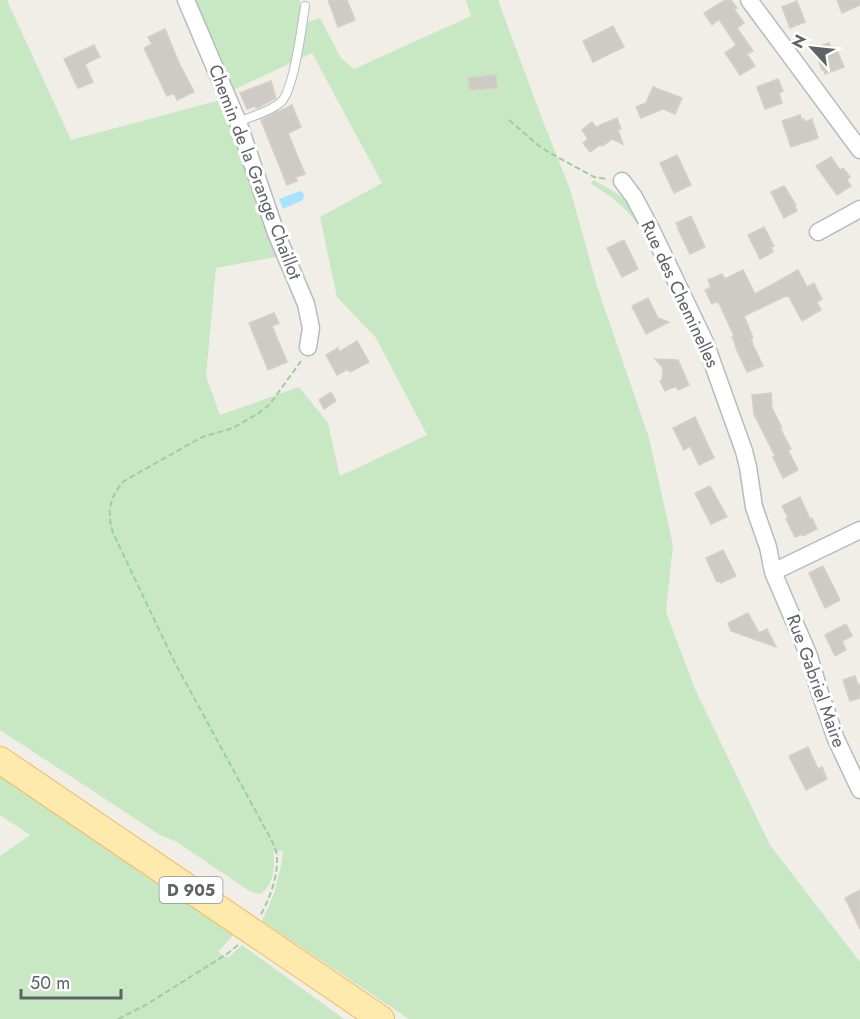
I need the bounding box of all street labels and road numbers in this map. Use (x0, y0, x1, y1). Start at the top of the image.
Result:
street label: Chemin de la Grange Chaillot (202, 61, 308, 284)
street label: Rue des Cheminelles (634, 216, 726, 372)
street label: Rue Gabriel Maire (780, 611, 852, 751)
road number: D 905 (160, 877, 222, 903)

